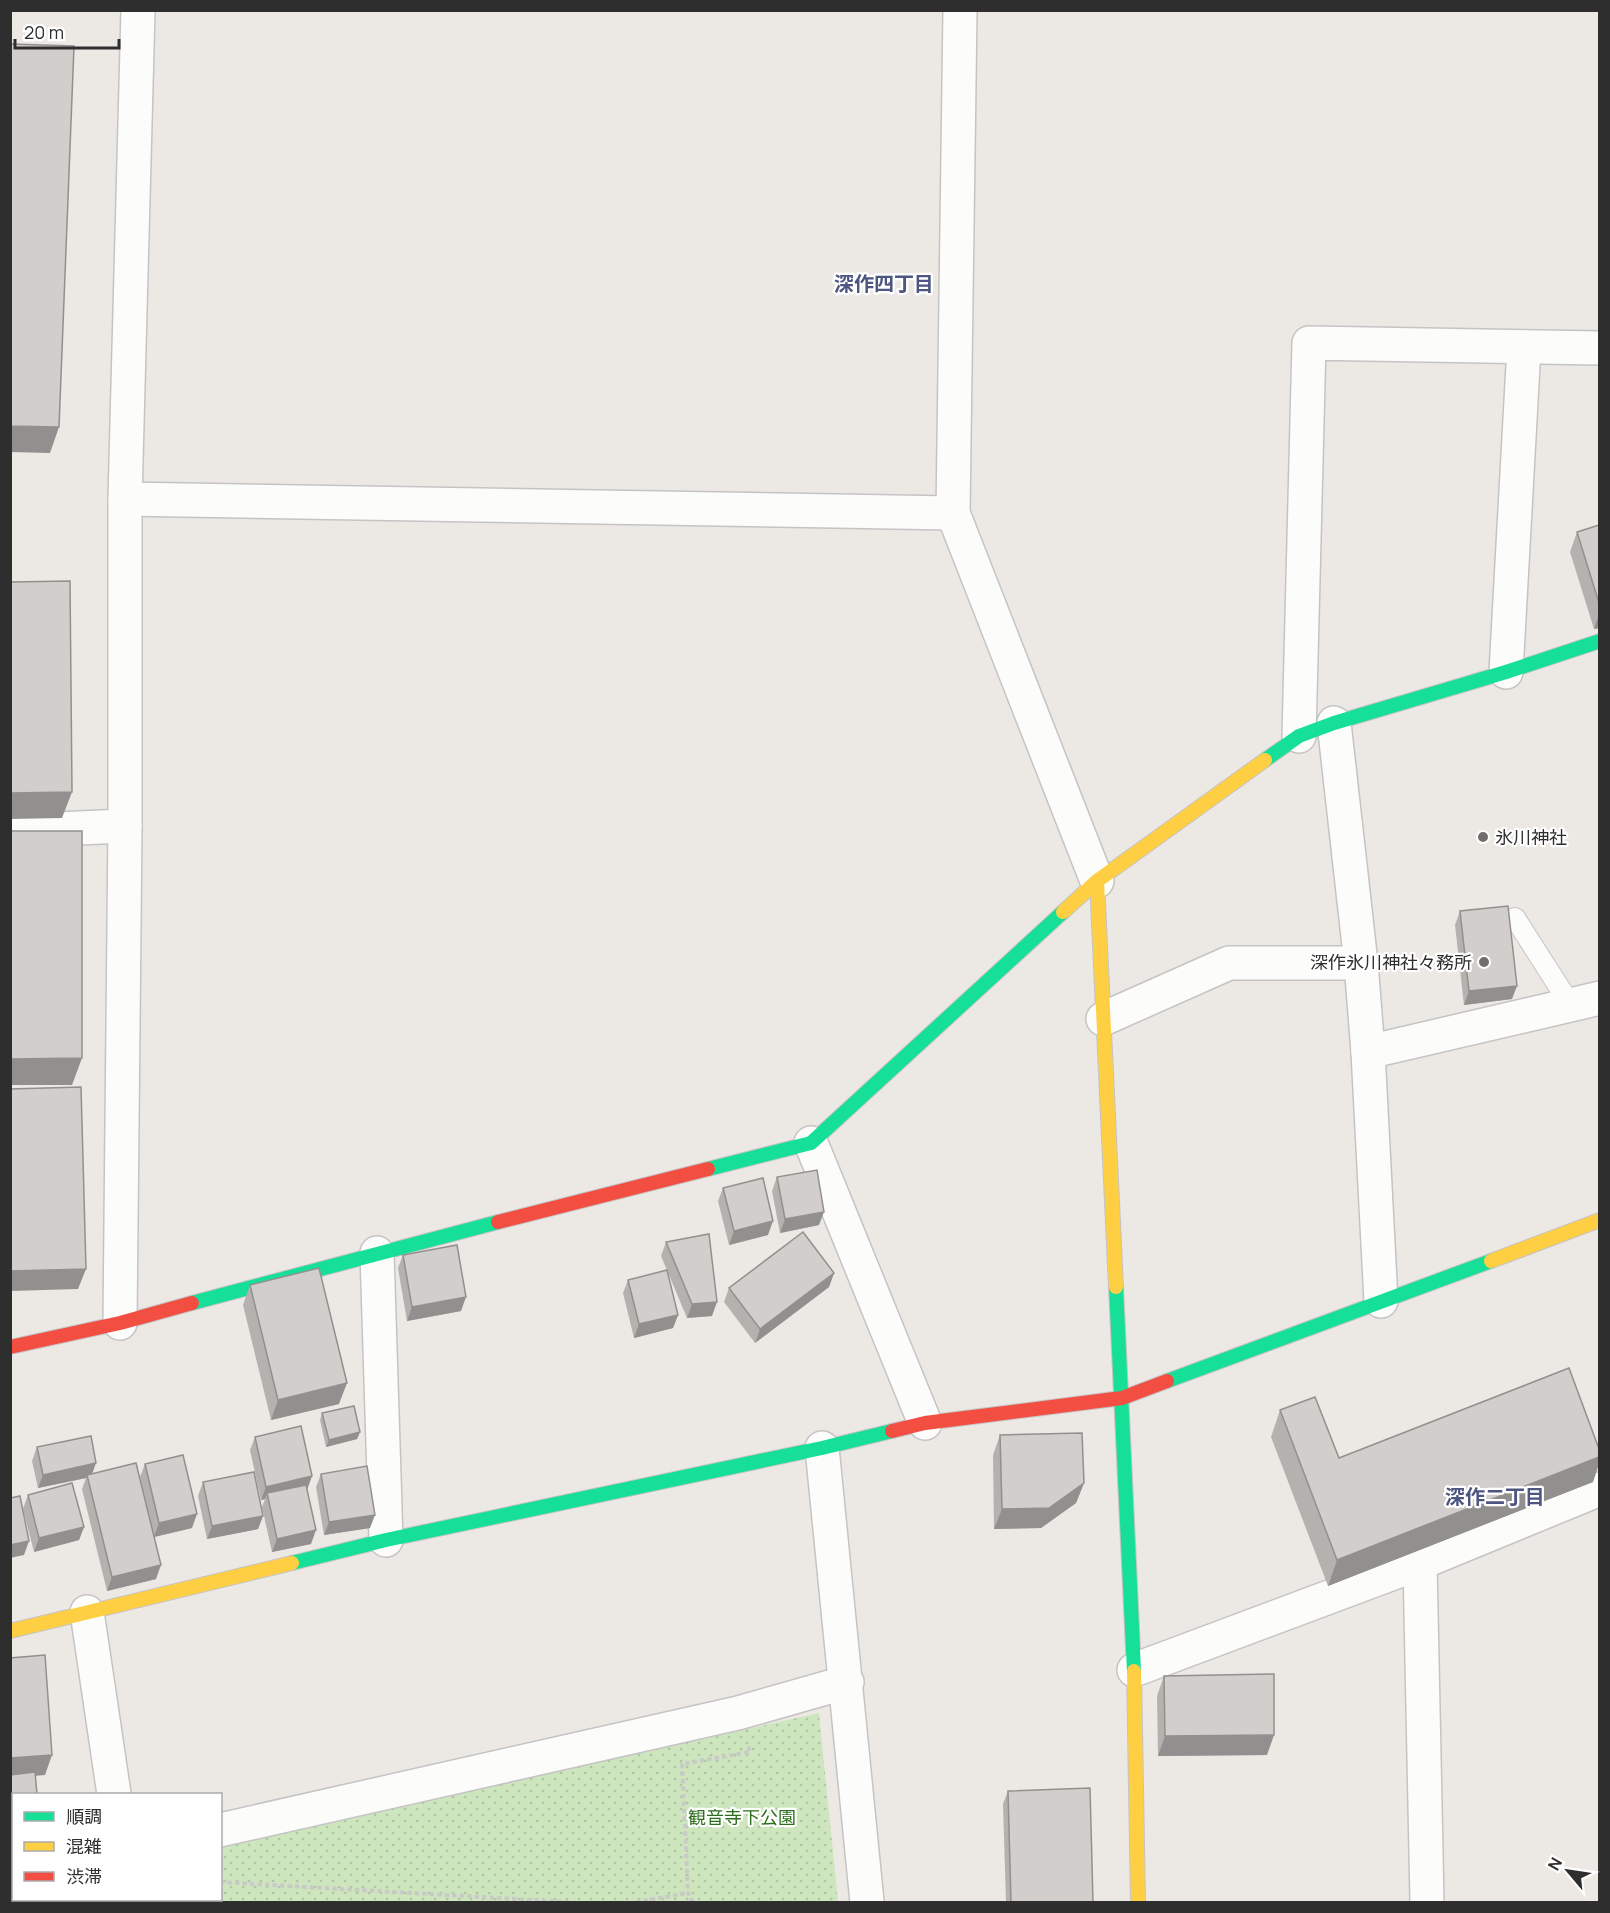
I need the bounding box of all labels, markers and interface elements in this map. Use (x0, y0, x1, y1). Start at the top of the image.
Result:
scale bar (15, 12, 118, 50)
text: 20 m (24, 20, 64, 44)
district label: 深作四丁目 (834, 270, 934, 297)
place label: 氷川神社 (1495, 825, 1567, 849)
marker: 氷川神社 (1476, 830, 1490, 844)
place label: 深作氷川神社々務所 (1310, 950, 1472, 974)
marker: 深作氷川神社々務所 (1477, 955, 1491, 969)
district label: 深作二丁目 (1445, 1483, 1545, 1510)
legend (12, 1793, 222, 1901)
text: 順調 (66, 1804, 102, 1828)
park label: 観音寺下公園 (688, 1805, 796, 1829)
text: 混雑 (66, 1834, 102, 1858)
north arrow (1538, 1841, 1598, 1901)
text: N (1542, 1853, 1567, 1874)
text: 渋滞 (66, 1864, 102, 1888)

